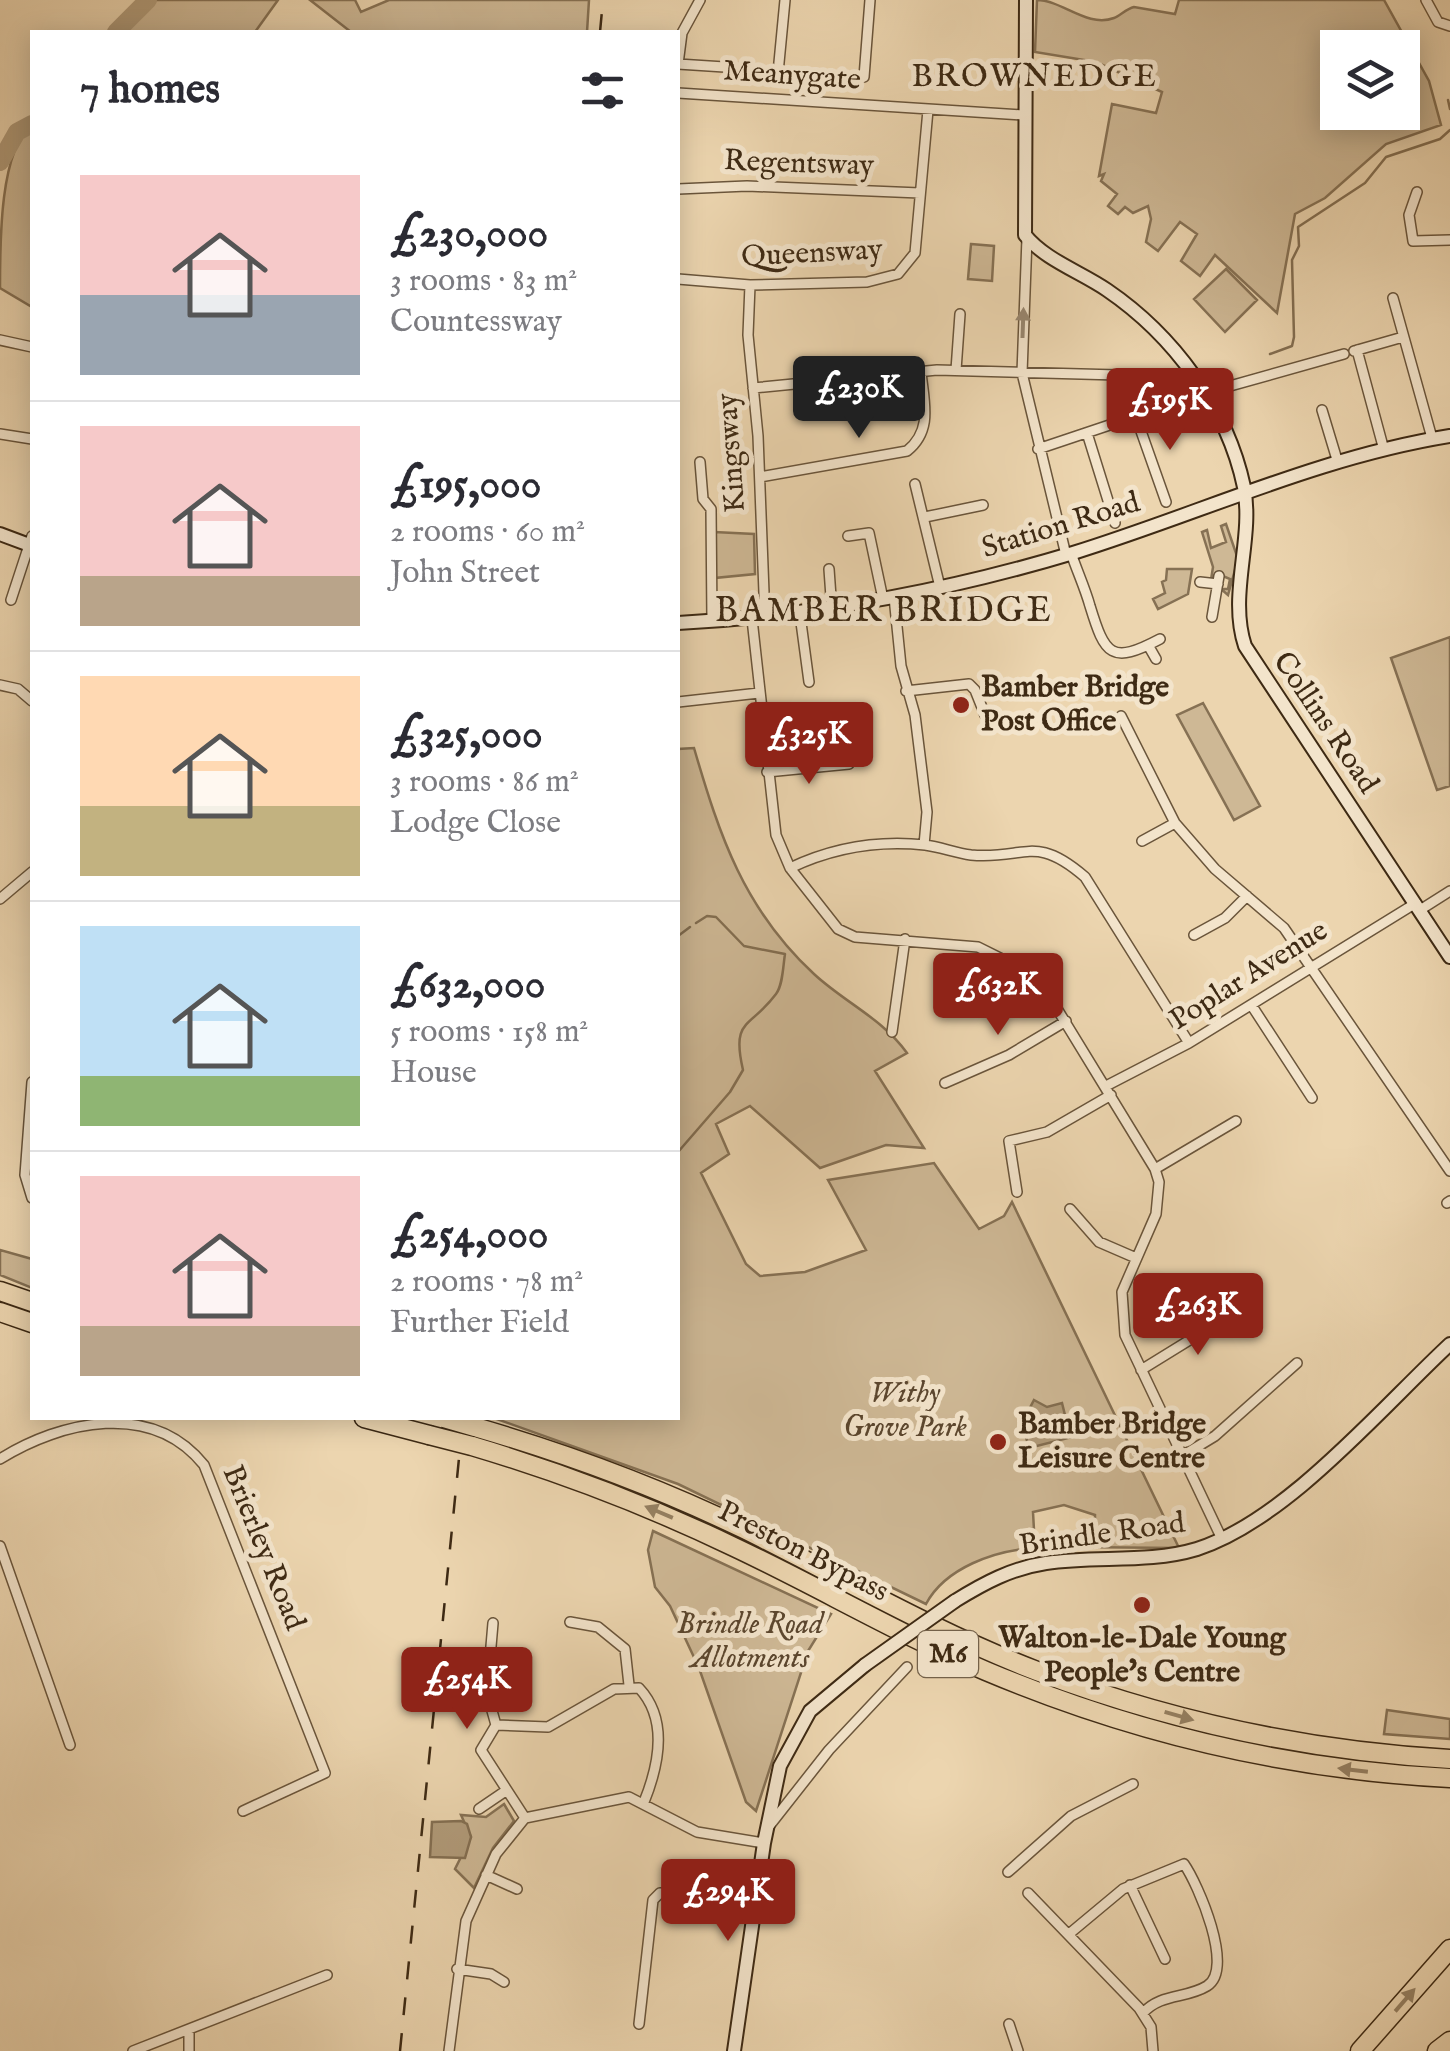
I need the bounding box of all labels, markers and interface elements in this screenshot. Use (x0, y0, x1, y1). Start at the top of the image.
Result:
map controls (1320, 30, 1420, 130)
button: layers (1320, 30, 1420, 130)
street label: Meanygate (722, 52, 862, 100)
district label: BROWNEDGE (912, 57, 1158, 98)
icon: filters (575, 63, 630, 118)
text: 7 homes (80, 64, 220, 117)
street label: Regentsway (723, 142, 875, 186)
text: £230,000 (390, 208, 548, 261)
icon: home (160, 215, 280, 335)
street label: Queensway (740, 231, 884, 277)
text: 3 rooms · 83 m² (390, 261, 577, 302)
text: Countessway (390, 302, 562, 343)
one-way arrow (1016, 306, 1032, 338)
pin: £230K (789, 356, 929, 441)
text: £230K (815, 368, 903, 409)
pin: £195K (1100, 368, 1240, 453)
text: £195K (1129, 380, 1211, 421)
street label: Kingsway (709, 392, 755, 514)
text: £195,000 (390, 459, 541, 512)
icon: home (160, 466, 280, 586)
street label: Station Road (977, 484, 1146, 568)
text: 2 rooms · 60 m² (390, 512, 585, 553)
text: John Street (390, 553, 540, 594)
district label: BAMBER BRIDGE (715, 589, 1053, 634)
street label: Collins Road (1264, 645, 1387, 802)
place label: Bamber Bridge Post Office (981, 669, 1169, 741)
marker: Bamber Bridge Post Office (950, 694, 972, 716)
pin: £325K (739, 702, 879, 787)
text: £325,000 (390, 709, 543, 762)
text: £325K (767, 714, 851, 755)
icon: home (160, 716, 280, 836)
text: 3 rooms · 86 m² (390, 762, 579, 803)
text: Lodge Close (390, 803, 561, 844)
street label: Poplar Avenue (1163, 912, 1335, 1040)
pin: £632K (928, 953, 1068, 1038)
text: £632,000 (390, 959, 545, 1012)
text: £632K (955, 965, 1041, 1006)
icon: home (160, 966, 280, 1086)
text: 5 rooms · 158 m² (390, 1012, 589, 1053)
text: House (390, 1053, 477, 1094)
text: £254,000 (390, 1209, 548, 1262)
icon: home (160, 1216, 280, 1336)
text: 2 rooms · 78 m² (390, 1262, 583, 1303)
pin: £263K (1128, 1273, 1268, 1358)
text: £263K (1155, 1285, 1241, 1326)
text: Further Field (390, 1303, 569, 1344)
park label: Withy Grove Park (843, 1375, 967, 1447)
place label: Bamber Bridge Leisure Centre (1018, 1406, 1206, 1478)
marker: Bamber Bridge Leisure Centre (987, 1431, 1009, 1453)
street label: Brierley Road (213, 1460, 314, 1637)
street label: Preston Bypass (711, 1493, 895, 1611)
one-way arrow (644, 1504, 674, 1520)
street label: Brindle Road (1017, 1504, 1188, 1565)
marker: Walton-le-Dale Young People's Centre (1131, 1594, 1153, 1616)
park label: Brindle Road Allotments (677, 1606, 825, 1678)
place label: Walton-le-Dale Young People's Centre (997, 1620, 1288, 1692)
road number: M6 (918, 1631, 978, 1677)
pin: £254K (397, 1647, 537, 1732)
text: £254K (423, 1659, 511, 1700)
one-way arrow (1164, 1709, 1195, 1724)
one-way arrow (1337, 1762, 1368, 1778)
pin: £294K (658, 1859, 798, 1944)
text: £294K (683, 1871, 773, 1912)
one-way arrow (1393, 1988, 1415, 2013)

